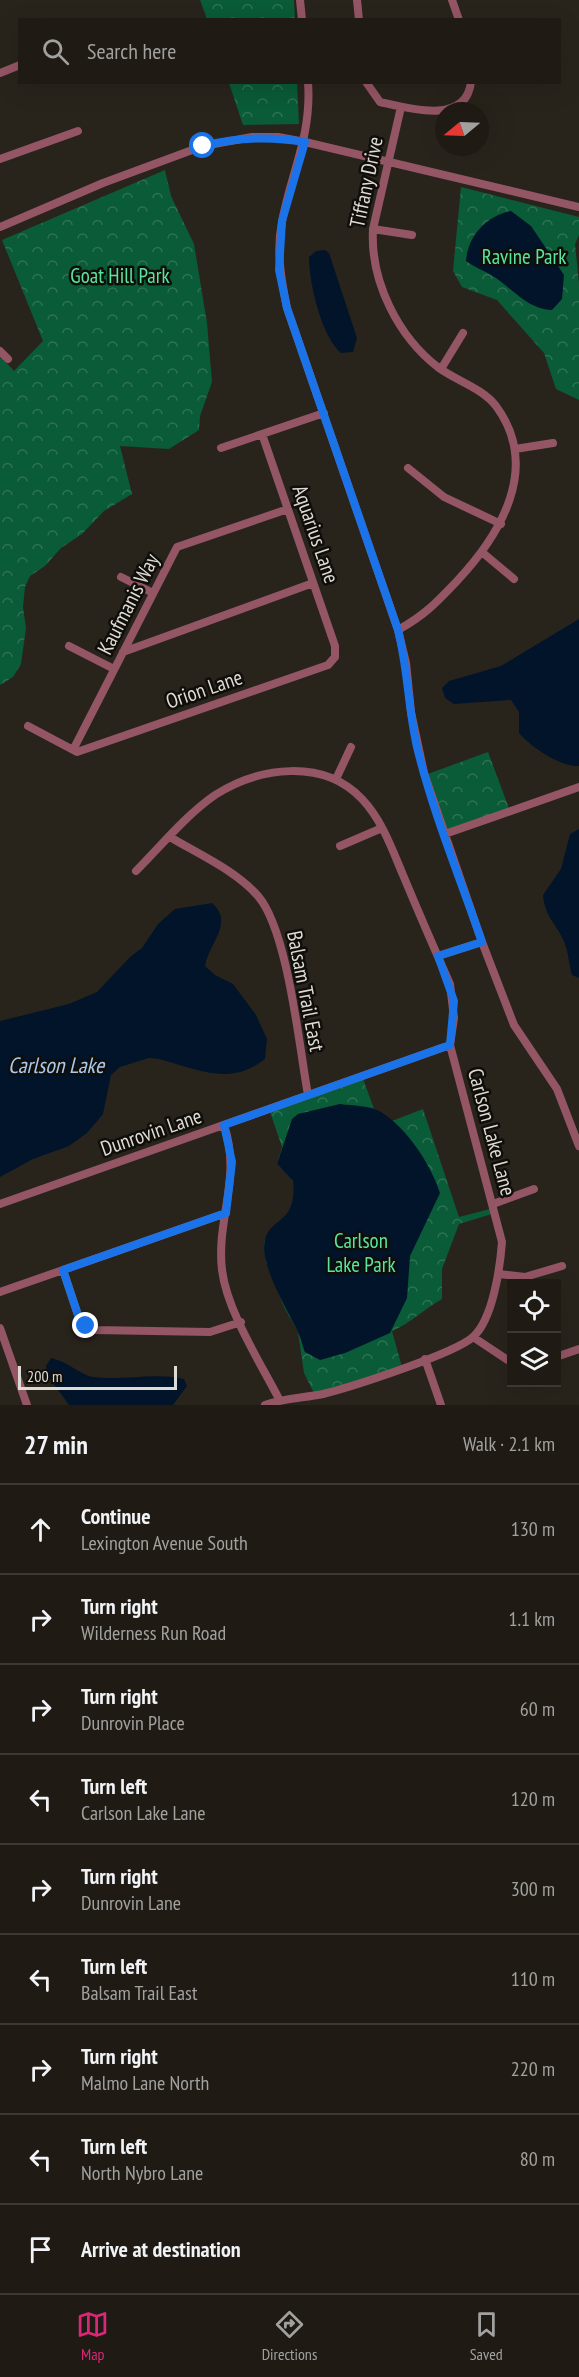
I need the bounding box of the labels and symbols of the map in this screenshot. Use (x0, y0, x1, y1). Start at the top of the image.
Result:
north arrow (435, 102, 489, 156)
route start (189, 132, 215, 158)
street label: Tiffany Drive (343, 134, 389, 230)
park label: Ravine Park (482, 243, 566, 270)
park label: Goat Hill Park (70, 262, 170, 289)
street label: Aquarius Lane (287, 481, 345, 587)
street label: Kaufmanis Way (91, 549, 165, 659)
street label: Orion Lane (162, 663, 246, 715)
street label: Balsam Trail East (281, 928, 331, 1054)
water label: Carlson Lake (8, 1051, 106, 1079)
street label: Carlson Lake Lane (462, 1065, 522, 1199)
street label: Dunrovin Lane (97, 1102, 205, 1162)
park label: Carlson Lake Park (326, 1227, 396, 1278)
route end (72, 1312, 98, 1338)
scale bar (18, 1363, 177, 1390)

